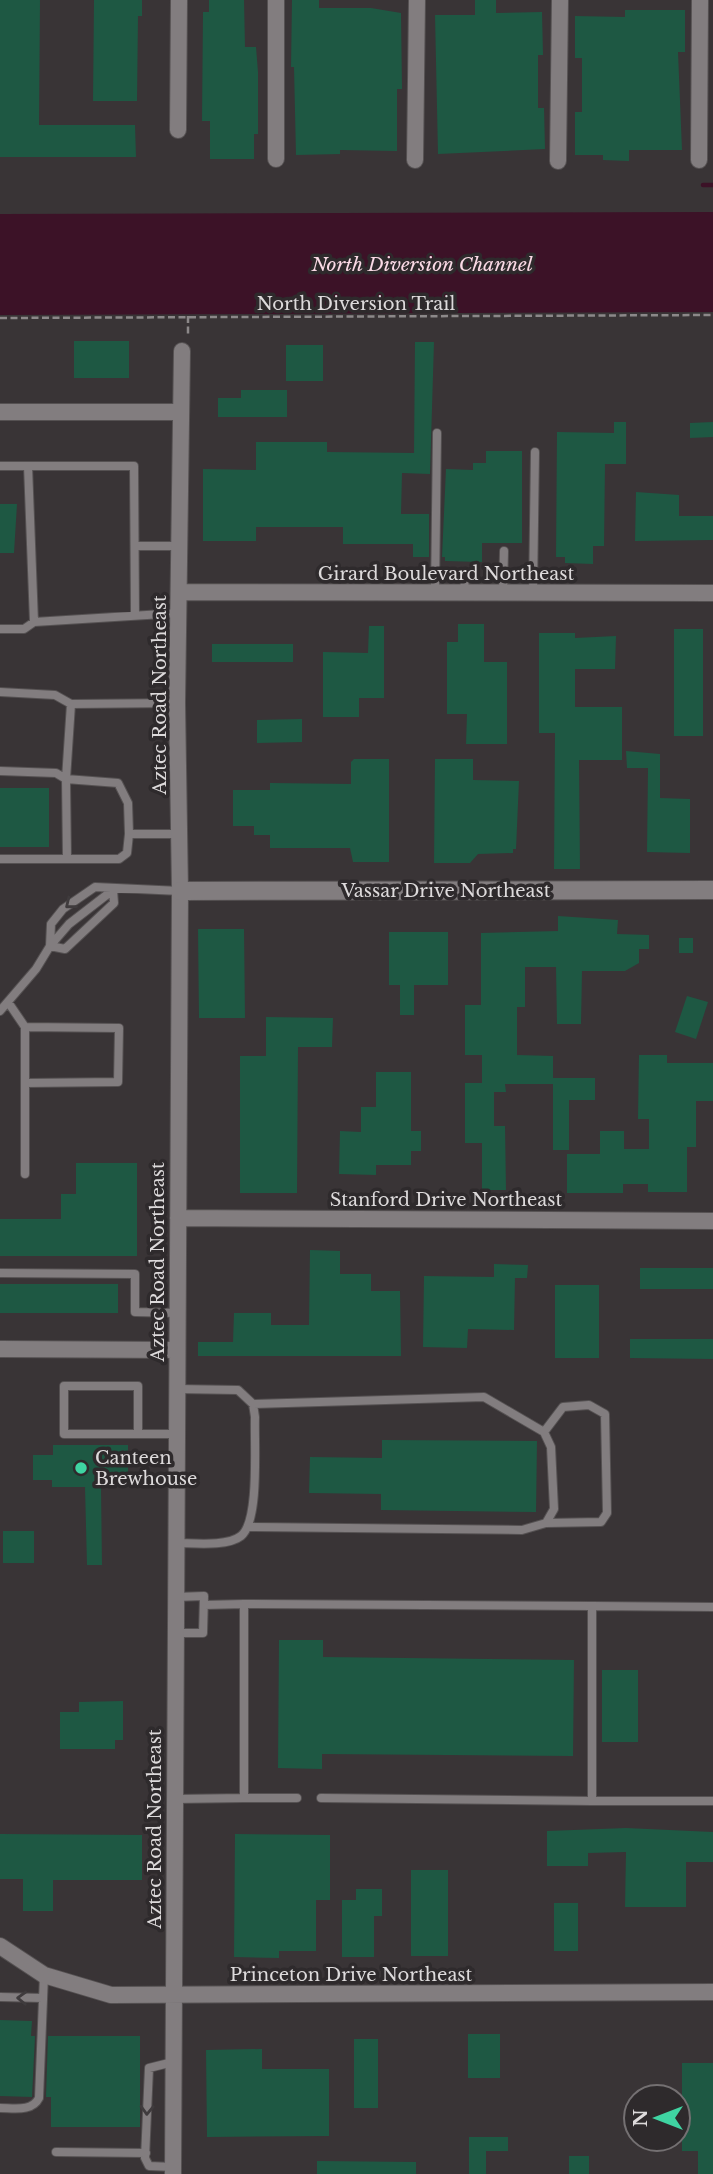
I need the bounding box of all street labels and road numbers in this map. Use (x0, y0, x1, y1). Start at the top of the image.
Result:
street label: North Diversion Trail (257, 293, 455, 315)
street label: Girard Boulevard Northeast (318, 563, 575, 585)
street label: Aztec Road Northeast (149, 595, 171, 796)
street label: Vassar Drive Northeast (340, 880, 551, 902)
street label: Aztec Road Northeast (147, 1162, 169, 1363)
street label: Stanford Drive Northeast (330, 1189, 562, 1211)
street label: Aztec Road Northeast (144, 1729, 166, 1930)
street label: Princeton Drive Northeast (230, 1964, 473, 1986)

